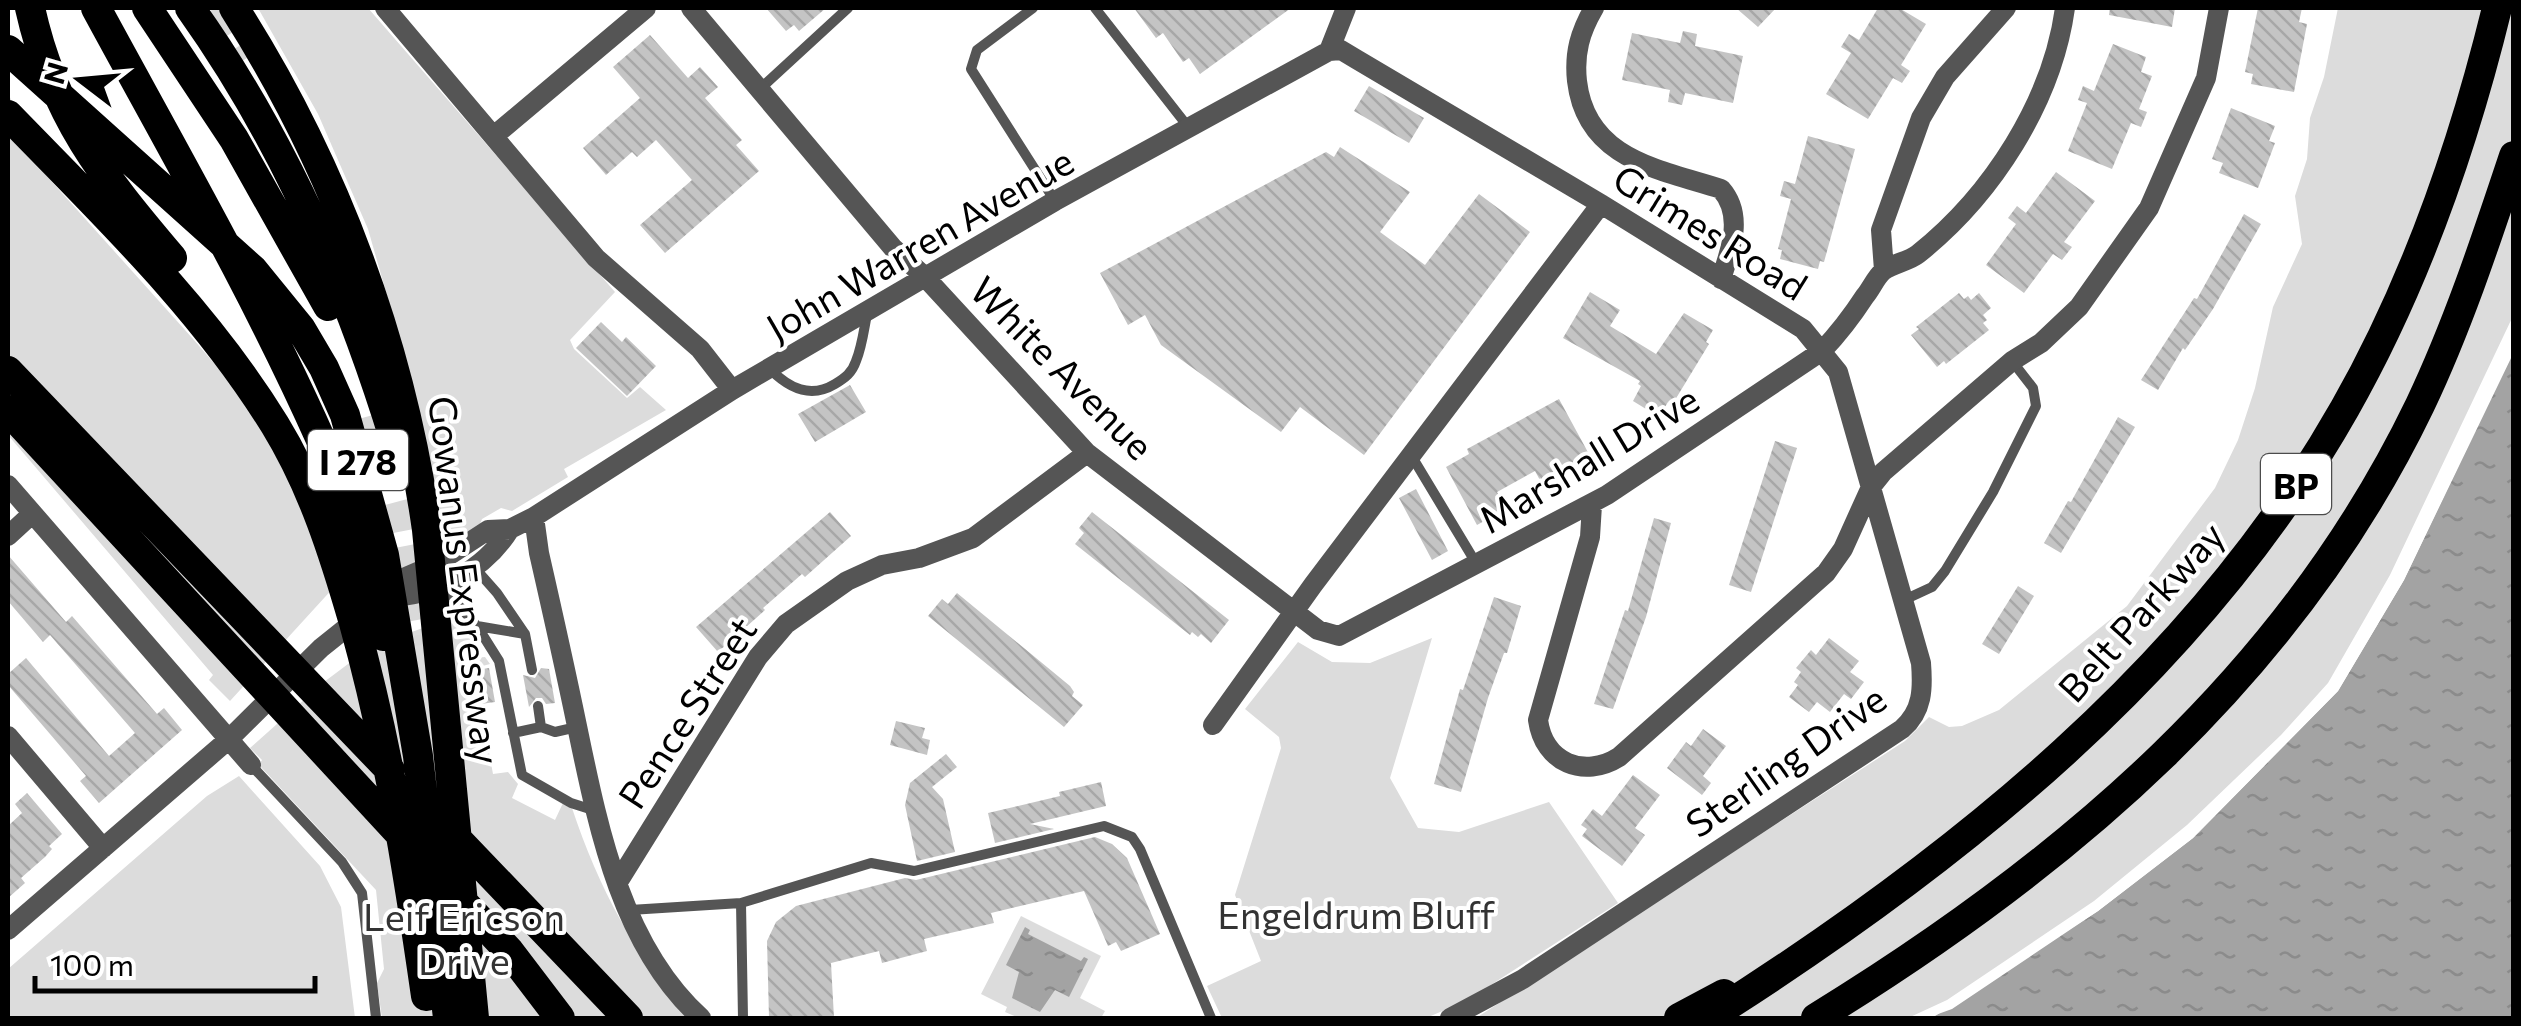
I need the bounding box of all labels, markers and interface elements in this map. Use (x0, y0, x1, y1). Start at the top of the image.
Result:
north arrow (30, 30, 130, 130)
text: N (36, 58, 74, 88)
street label: John Warren Avenue (757, 136, 1081, 350)
street label: Grimes Road (1606, 153, 1816, 309)
street label: White Avenue (962, 266, 1164, 468)
street label: Marshall Drive (1470, 374, 1706, 542)
street label: Gowanus Expressway (420, 393, 512, 767)
road number: I 278 (308, 430, 408, 490)
road number: BP (2261, 454, 2331, 514)
street label: Belt Parkway (2047, 511, 2233, 711)
street label: Pence Street (607, 608, 765, 816)
street label: Sterling Drive (1676, 674, 1894, 846)
park label: Engeldrum Bluff (1217, 890, 1495, 937)
park label: Leif Ericson Drive (363, 892, 565, 983)
scale bar (35, 931, 315, 993)
text: 100 m (50, 945, 134, 982)

